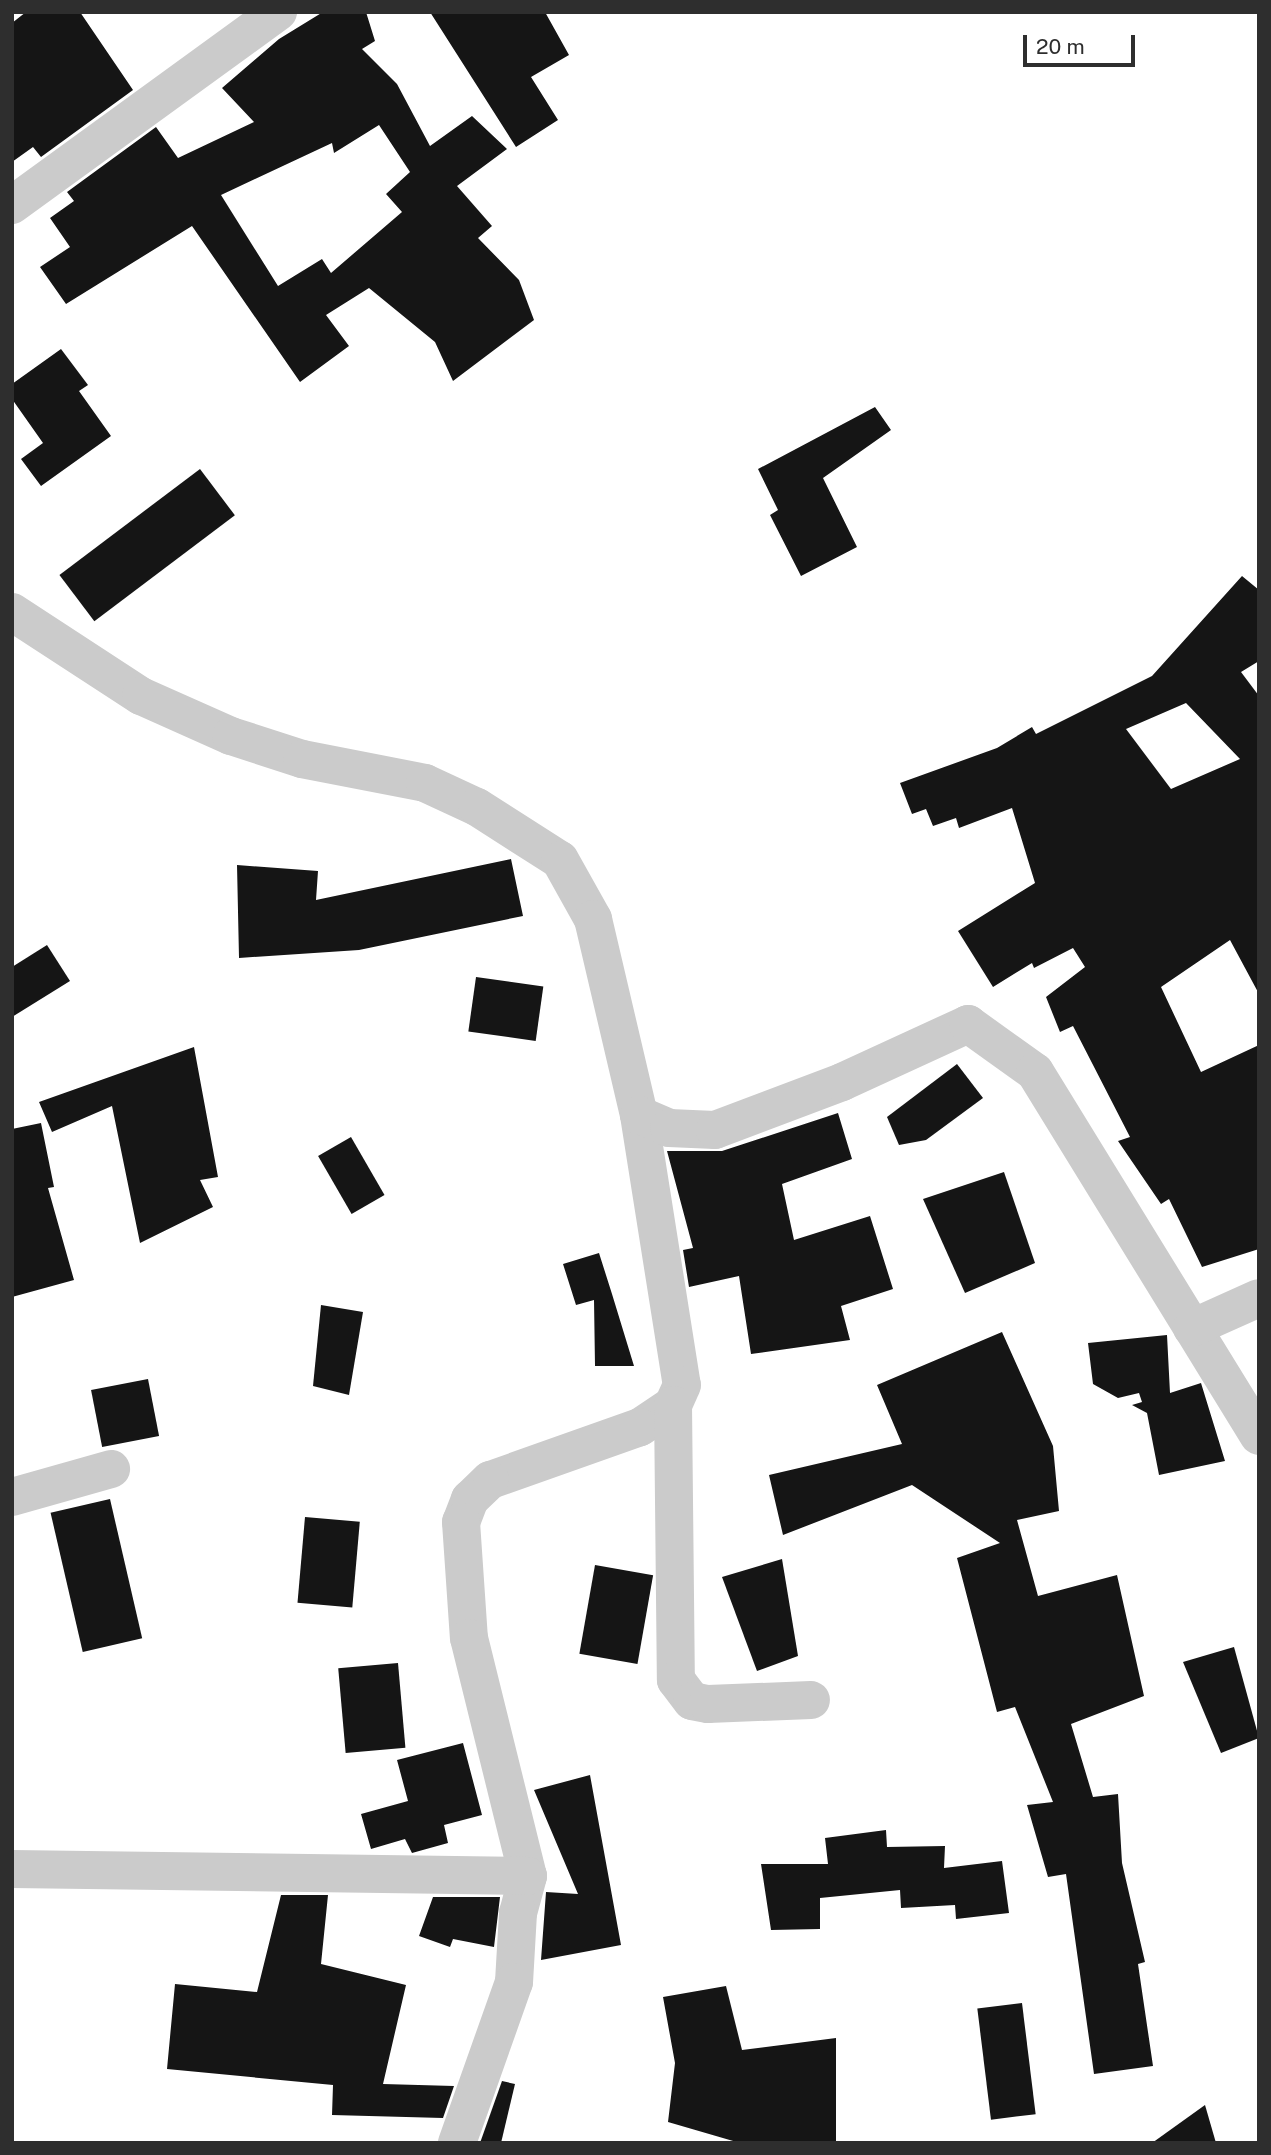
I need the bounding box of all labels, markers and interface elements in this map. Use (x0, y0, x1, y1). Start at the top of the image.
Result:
scale bar (1026, 21, 1138, 65)
text: 20 m (1036, 34, 1085, 59)

